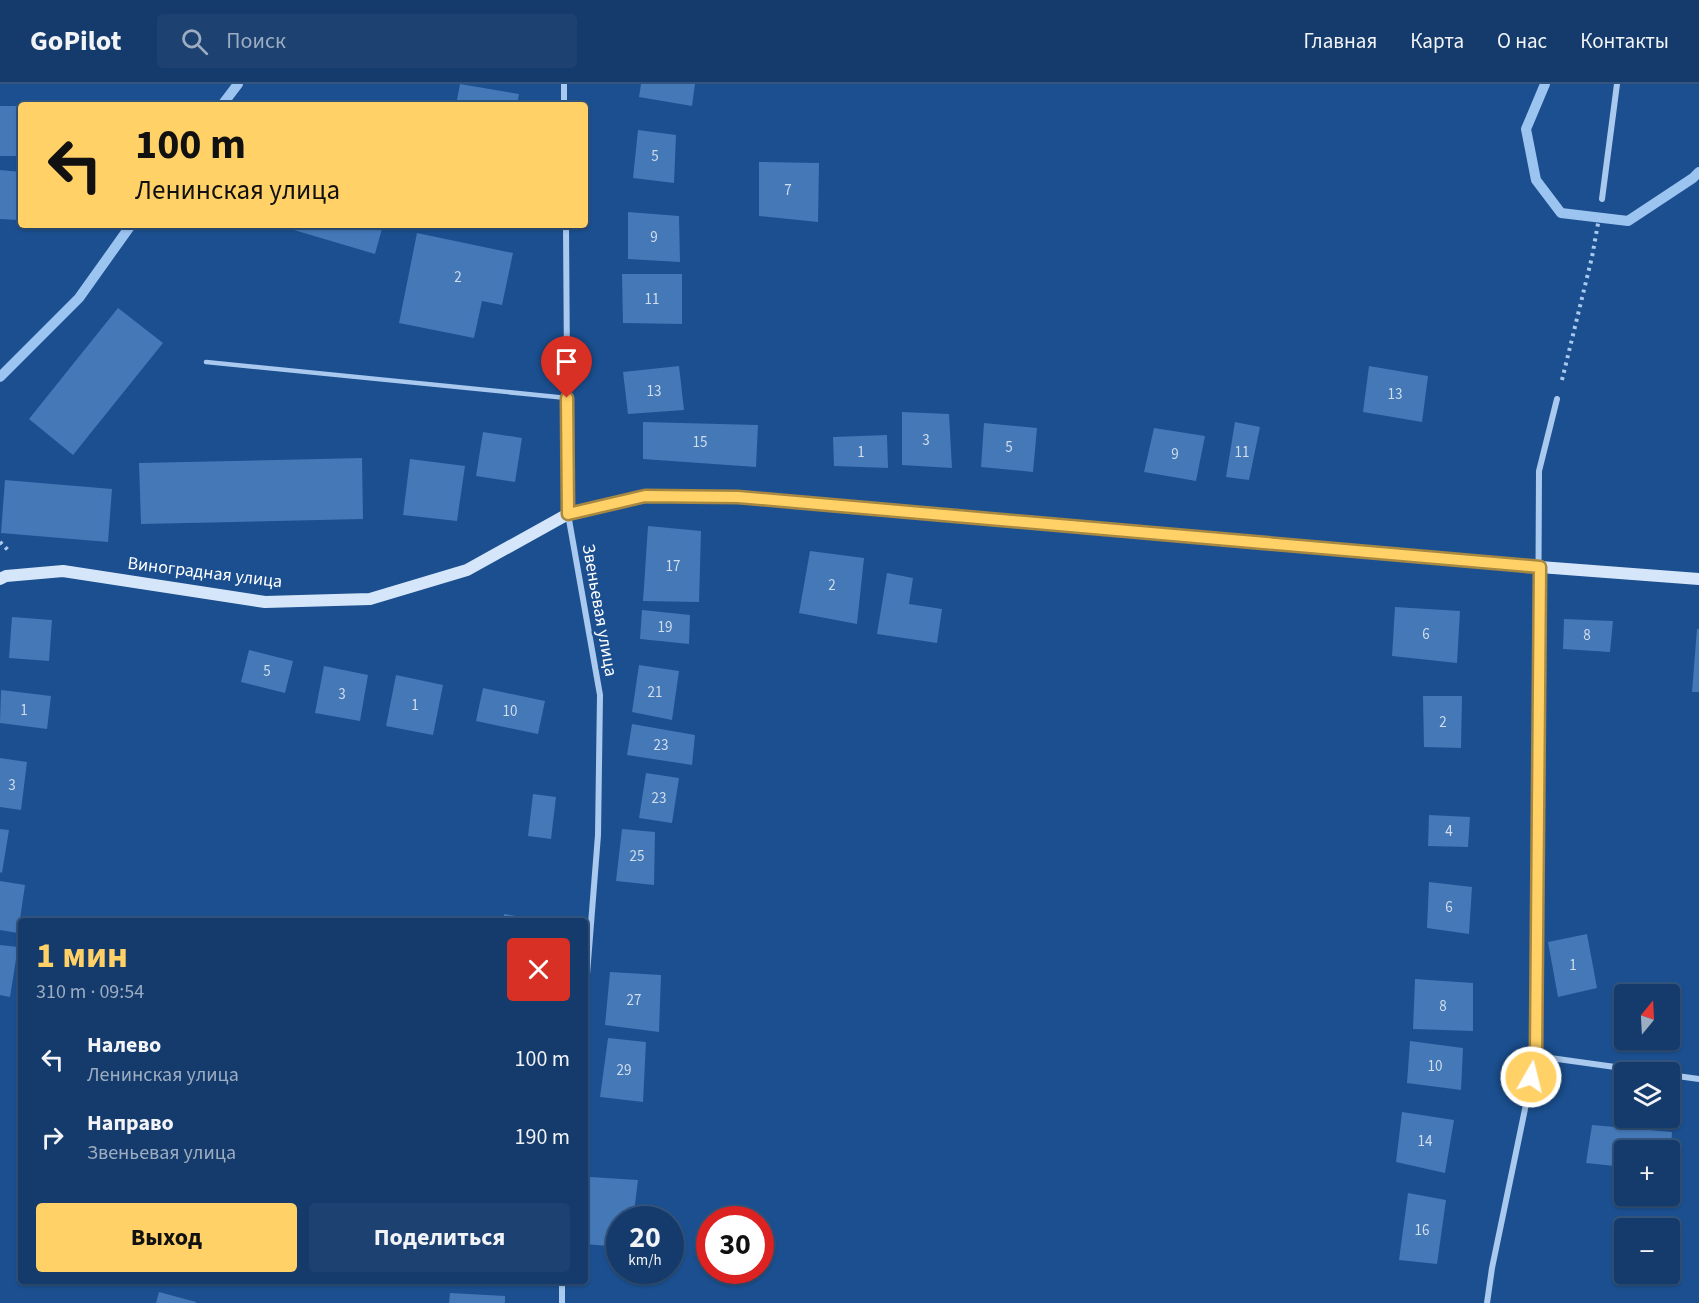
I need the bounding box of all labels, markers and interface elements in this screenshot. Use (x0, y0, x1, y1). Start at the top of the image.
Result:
search box (157, 14, 577, 68)
text: GoPilot (30, 21, 121, 61)
icon: search (178, 25, 211, 58)
text: Поиск (226, 25, 286, 57)
text: Главная (1304, 26, 1377, 56)
text: Карта (1410, 26, 1464, 56)
text: О нас (1497, 26, 1547, 56)
text: Контакты (1580, 26, 1669, 56)
text: 100 m (135, 115, 246, 175)
icon: left (36, 126, 114, 204)
house number: 5 (651, 146, 659, 167)
text: Ленинская улица (135, 171, 340, 210)
house number: 7 (784, 180, 792, 201)
house number: 9 (650, 227, 658, 248)
house number: 2 (454, 267, 462, 288)
house number: 11 (645, 289, 659, 310)
pin (541, 336, 592, 398)
icon: arrive (550, 345, 583, 378)
house number: 13 (647, 381, 661, 402)
house number: 13 (1388, 384, 1402, 405)
house number: 3 (922, 430, 930, 451)
house number: 15 (693, 432, 707, 453)
house number: 5 (1005, 437, 1013, 458)
house number: 1 (857, 442, 865, 463)
house number: 11 (1235, 442, 1249, 463)
house number: 9 (1171, 444, 1179, 465)
street label: Звеньевая улица (576, 542, 623, 678)
street label: Виноградная улица (126, 551, 284, 594)
house number: 17 (666, 556, 680, 577)
house number: 2 (828, 575, 836, 596)
house number: 19 (658, 617, 672, 638)
house number: 6 (1422, 624, 1430, 645)
house number: 8 (1583, 625, 1591, 646)
house number: 5 (263, 661, 271, 682)
house number: 21 (648, 682, 662, 703)
house number: 3 (338, 684, 346, 705)
house number: 1 (411, 695, 419, 716)
house number: 1 (20, 700, 28, 721)
house number: 10 (503, 701, 517, 722)
house number: 2 (1439, 712, 1447, 733)
house number: 23 (654, 735, 668, 756)
house number: 3 (8, 775, 16, 796)
house number: 23 (652, 788, 666, 809)
house number: 4 (1445, 821, 1453, 842)
house number: 25 (630, 846, 644, 867)
house number: 6 (1445, 897, 1453, 918)
text: 1 мин (36, 930, 128, 981)
button: close (507, 938, 570, 1001)
house number: 1 (1569, 955, 1577, 976)
text: 310 m · 09:54 (36, 978, 144, 1006)
north arrow (1614, 984, 1680, 1050)
map controls (1614, 984, 1680, 1284)
house number: 27 (627, 990, 641, 1011)
house number: 8 (1439, 996, 1447, 1017)
text: Налево (87, 1029, 161, 1061)
icon: left (36, 1043, 69, 1076)
text: 100 m (515, 1043, 570, 1075)
position arrow (1499, 1045, 1563, 1109)
house number: 10 (1428, 1056, 1442, 1077)
house number: 29 (617, 1060, 631, 1081)
text: Ленинская улица (87, 1061, 239, 1089)
button: layers (1614, 1062, 1680, 1128)
text: Направо (87, 1107, 174, 1139)
icon: right (36, 1121, 69, 1154)
text: 190 m (515, 1121, 570, 1153)
house number: 14 (1418, 1131, 1433, 1152)
text: Звеньевая улица (87, 1139, 236, 1167)
button: + (1614, 1140, 1680, 1206)
button: Выход (36, 1203, 297, 1272)
button: Поделиться (309, 1203, 570, 1272)
speed limit sign: 30 (696, 1206, 774, 1284)
text: 20 (629, 1216, 661, 1259)
button: − (1614, 1218, 1680, 1284)
house number: 16 (1415, 1220, 1429, 1241)
text: km/h (628, 1250, 662, 1271)

